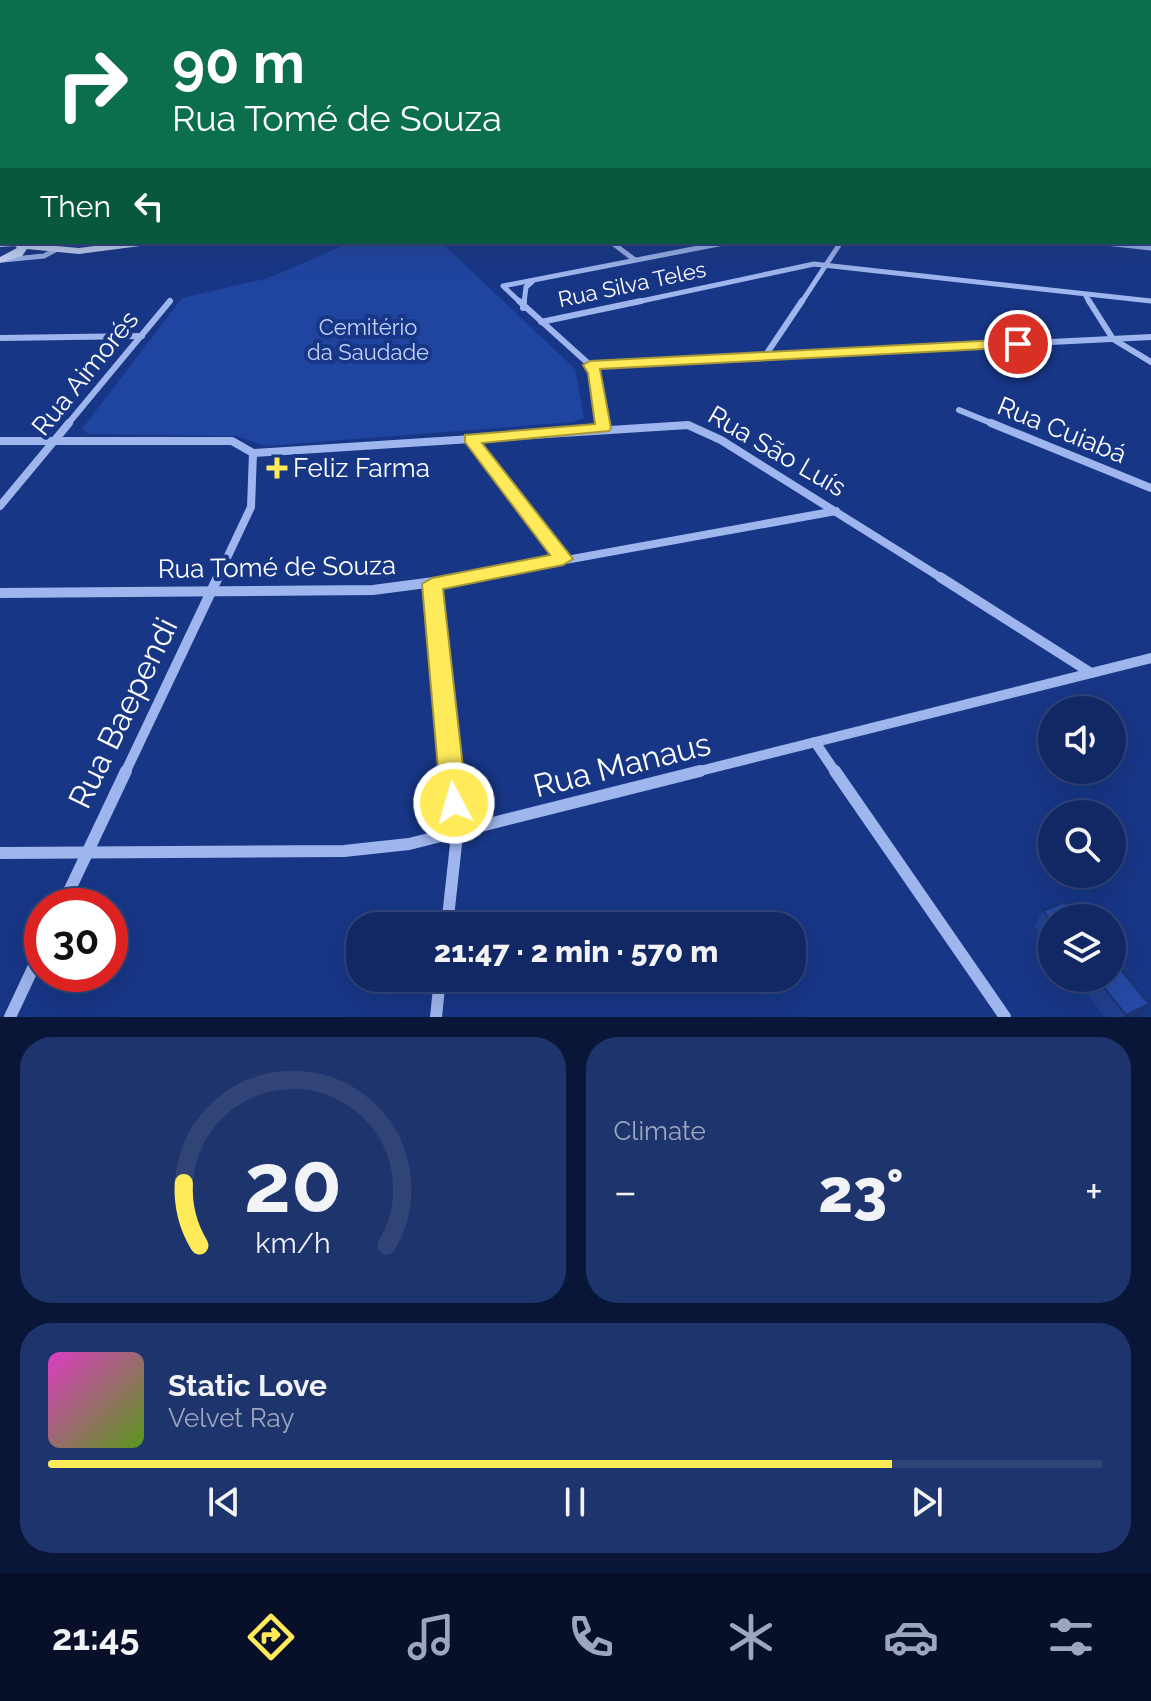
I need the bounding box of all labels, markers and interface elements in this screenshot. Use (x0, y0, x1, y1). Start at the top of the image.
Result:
text: 90 m (172, 30, 305, 96)
icon: right (40, 32, 144, 136)
text: Rua Tomé de Souza (172, 97, 502, 139)
icon: left (127, 184, 171, 228)
text: Then (40, 189, 111, 224)
street label: Rua Silva Teles (556, 256, 708, 312)
street label: Rua Aimorés (26, 305, 144, 441)
pin (984, 310, 1052, 378)
park label: Cemitério da Saudade (307, 314, 429, 365)
icon: arrive (996, 322, 1040, 366)
street label: Rua Cuiabá (993, 391, 1131, 469)
street label: Rua São Luís (703, 400, 851, 502)
place label: Feliz Farma (293, 453, 430, 483)
marker: Feliz Farma (268, 459, 286, 477)
street label: Rua Tomé de Souza (158, 550, 396, 584)
street label: Rua Baependi (61, 612, 185, 814)
map controls (1038, 696, 1126, 992)
button: sound (1038, 696, 1126, 784)
street label: Rua Manaus (530, 725, 714, 804)
position arrow (412, 761, 496, 845)
button: search (1038, 800, 1126, 888)
speed limit sign: 30 (24, 888, 128, 992)
button: layers (1038, 904, 1126, 992)
text: 21:47 · 2 min · 570 m (434, 934, 718, 969)
text: Climate (614, 1116, 706, 1146)
text: 20 (244, 1134, 342, 1231)
text: 23° (818, 1156, 904, 1226)
text: − (614, 1166, 637, 1217)
text: + (1085, 1166, 1103, 1217)
text: km/h (255, 1226, 330, 1260)
text: Static Love (168, 1368, 327, 1403)
text: Velvet Ray (168, 1403, 294, 1433)
icon: previous (202, 1480, 246, 1524)
icon: pause (553, 1480, 597, 1524)
icon: next (905, 1480, 949, 1524)
icon: directions (243, 1609, 299, 1665)
icon: music (403, 1609, 459, 1665)
icon: phone (563, 1609, 619, 1665)
icon: climate (723, 1609, 779, 1665)
icon: car (883, 1609, 939, 1665)
icon: filters (1043, 1609, 1099, 1665)
text: 21:45 (52, 1616, 139, 1658)

